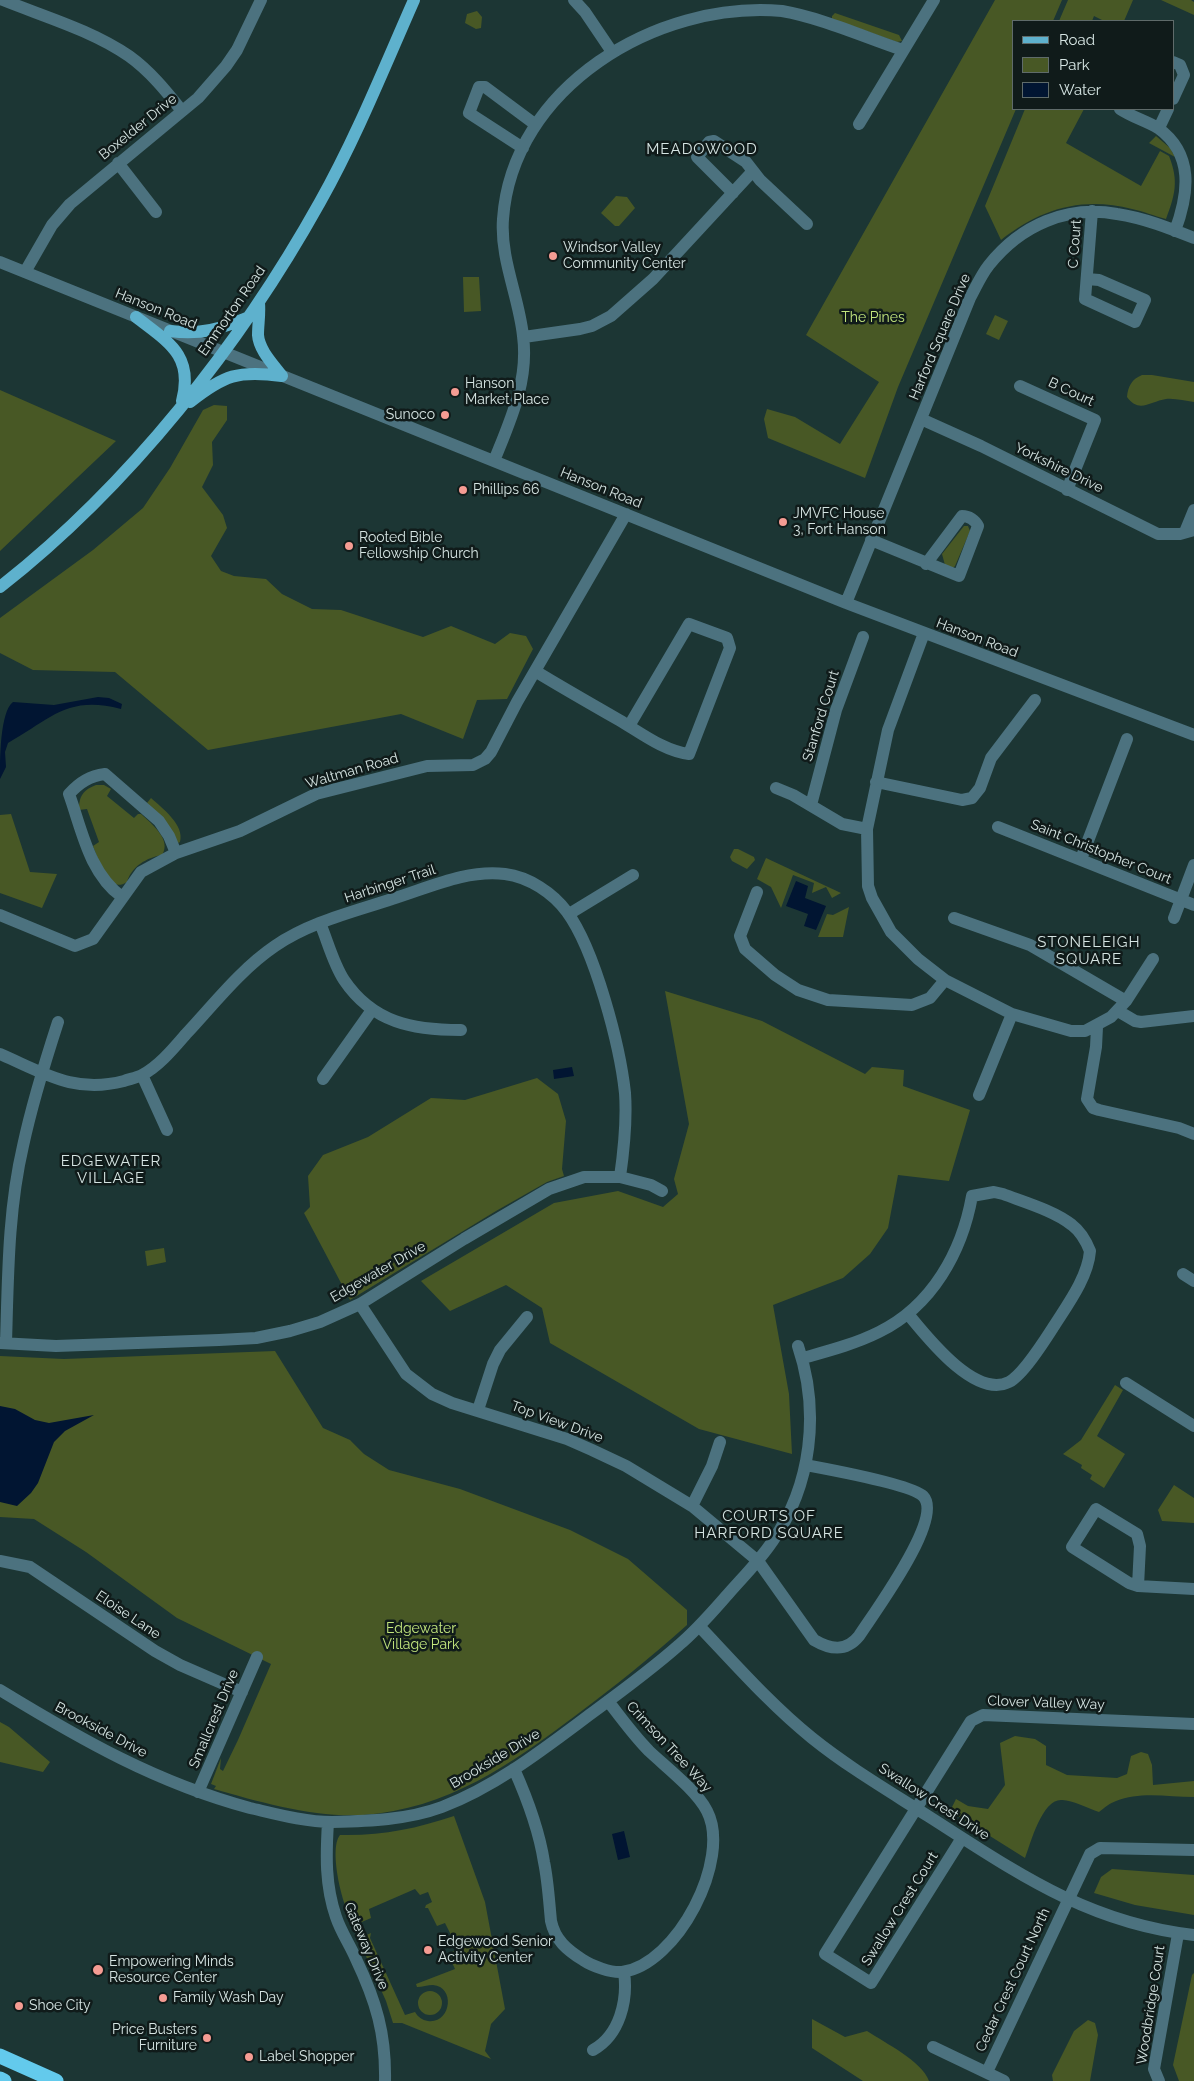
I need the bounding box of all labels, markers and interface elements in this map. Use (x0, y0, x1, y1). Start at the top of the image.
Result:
legend (1012, 20, 1174, 110)
text: Road (1059, 31, 1095, 49)
text: Park (1059, 56, 1090, 74)
text: Water (1059, 81, 1101, 99)
street label: Boxelder Drive (96, 91, 180, 163)
district label: MEADOWOOD (645, 140, 759, 158)
street label: C Court (1065, 219, 1085, 269)
place label: Windsor Valley Community Center (563, 240, 686, 272)
marker: Windsor Valley Community Center (547, 250, 559, 262)
street label: Emmorton Road (195, 263, 269, 359)
street label: Harford Square Drive (906, 271, 974, 403)
street label: Hanson Road (113, 285, 199, 333)
park label: The Pines (841, 310, 905, 326)
street label: B Court (1045, 374, 1097, 410)
place label: Hanson Market Place (465, 376, 549, 408)
marker: Hanson Market Place (449, 386, 461, 398)
place label: Sunoco (386, 407, 435, 423)
marker: Sunoco (439, 409, 451, 421)
street label: Yorkshire Drive (1012, 439, 1106, 497)
street label: Hanson Road (558, 464, 644, 512)
place label: Phillips 66 (473, 482, 539, 498)
marker: Phillips 66 (457, 484, 469, 496)
place label: JMVFC House 3, Fort Hanson (793, 506, 886, 538)
marker: JMVFC House 3, Fort Hanson (777, 516, 789, 528)
place label: Rooted Bible Fellowship Church (359, 530, 479, 562)
marker: Rooted Bible Fellowship Church (343, 540, 355, 552)
street label: Hanson Road (934, 615, 1020, 661)
street label: Stanford Court (799, 668, 843, 764)
street label: Waltman Road (304, 750, 400, 792)
street label: Saint Christopher Court (1028, 816, 1174, 888)
street label: Harbinger Trail (342, 861, 438, 907)
district label: STONELEIGH SQUARE (1036, 933, 1142, 968)
district label: EDGEWATER VILLAGE (60, 1152, 162, 1187)
street label: Edgewater Drive (327, 1238, 429, 1306)
street label: Top View Drive (509, 1398, 605, 1446)
district label: COURTS OF HARFORD SQUARE (692, 1507, 846, 1542)
street label: Eloise Lane (92, 1587, 164, 1643)
park label: Edgewater Village Park (383, 1621, 459, 1654)
street label: Smallcrest Drive (186, 1667, 242, 1771)
street label: Clover Valley Way (987, 1693, 1105, 1713)
street label: Crimson Tree Way (623, 1698, 715, 1796)
street label: Brookside Drive (52, 1699, 150, 1761)
street label: Brookside Drive (447, 1726, 543, 1792)
street label: Swallow Crest Drive (875, 1760, 993, 1844)
street label: Swallow Crest Court (858, 1849, 942, 1969)
street label: Gateway Drive (340, 1900, 392, 1992)
street label: Cedar Crest Court North (972, 1906, 1054, 2054)
place label: Edgewood Senior Activity Center (438, 1934, 553, 1966)
marker: Edgewood Senior Activity Center (422, 1944, 434, 1956)
street label: Woodbridge Court (1133, 1944, 1169, 2066)
place label: Empowering Minds Resource Center (109, 1954, 234, 1986)
marker: Empowering Minds Resource Center (91, 1963, 105, 1977)
place label: Family Wash Day (173, 1990, 284, 2006)
marker: Family Wash Day (157, 1992, 169, 2004)
place label: Shoe City (29, 1998, 91, 2014)
marker: Shoe City (13, 2000, 25, 2012)
place label: Price Busters Furniture (112, 2022, 197, 2054)
marker: Price Busters Furniture (201, 2032, 213, 2044)
place label: Label Shopper (259, 2049, 354, 2065)
marker: Label Shopper (243, 2051, 255, 2063)

